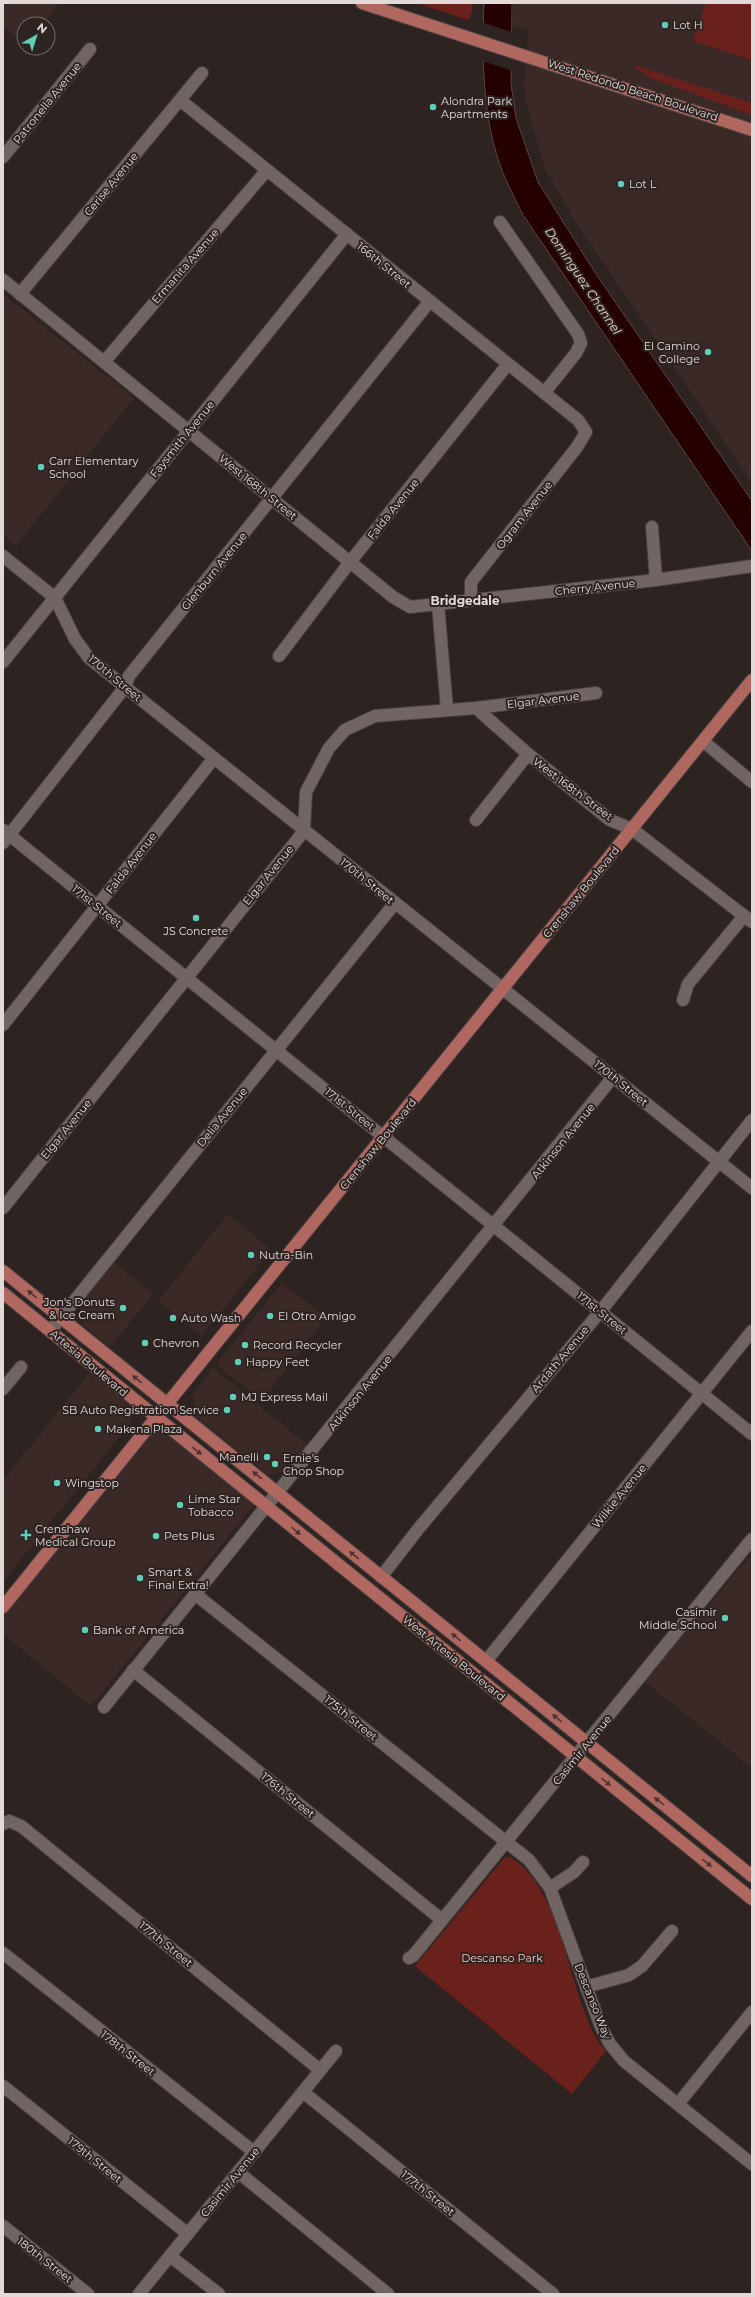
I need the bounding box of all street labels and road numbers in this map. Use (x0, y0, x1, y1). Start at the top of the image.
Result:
street label: West Redondo Beach Boulevard (546, 56, 720, 124)
street label: Patronella Avenue (10, 59, 84, 147)
street label: Cerise Avenue (81, 149, 141, 219)
street label: Ermanita Avenue (148, 225, 222, 307)
street label: 166th Street (354, 239, 414, 291)
street label: Faysmith Avenue (147, 397, 218, 480)
street label: West 168th Street (216, 451, 300, 523)
street label: Falda Avenue (364, 475, 422, 542)
street label: Ogram Avenue (493, 478, 555, 552)
street label: Glenburn Avenue (178, 529, 250, 613)
street label: Cherry Avenue (554, 576, 636, 598)
street label: 170th Street (85, 652, 145, 705)
street label: Elgar Avenue (506, 689, 581, 711)
street label: West 168th Street (530, 754, 616, 824)
street label: Falda Avenue (103, 829, 160, 897)
street label: Elgar Avenue (240, 842, 297, 908)
street label: Crenshaw Boulevard (540, 843, 622, 941)
street label: 170th Street (337, 855, 397, 907)
street label: 171st Street (69, 882, 125, 931)
street label: 170th Street (591, 1057, 651, 1109)
street label: Delia Avenue (194, 1084, 250, 1150)
street label: 171st Street (322, 1085, 378, 1134)
street label: Crenshaw Boulevard (337, 1095, 419, 1193)
street label: Elgar Avenue (38, 1096, 95, 1162)
street label: Atkinson Avenue (528, 1100, 598, 1182)
street label: 171st Street (574, 1289, 630, 1338)
street label: Ardath Avenue (528, 1323, 592, 1395)
street label: Artesia Boulevard (47, 1326, 131, 1400)
street label: Atkinson Avenue (325, 1352, 395, 1434)
street label: Wilkie Avenue (589, 1461, 649, 1531)
street label: West Artesia Boulevard (400, 1612, 508, 1704)
street label: 175th Street (322, 1692, 381, 1744)
street label: Casimir Avenue (550, 1712, 615, 1788)
street label: 176th Street (258, 1769, 318, 1821)
street label: 177th Street (136, 1918, 196, 1970)
street label: Descanso Way (571, 1961, 615, 2041)
street label: 178th Street (98, 2027, 158, 2079)
street label: 179th Street (65, 2134, 125, 2186)
street label: Casimir Avenue (198, 2144, 263, 2220)
street label: 177th Street (398, 2167, 458, 2219)
street label: 180th Street (15, 2234, 76, 2286)

